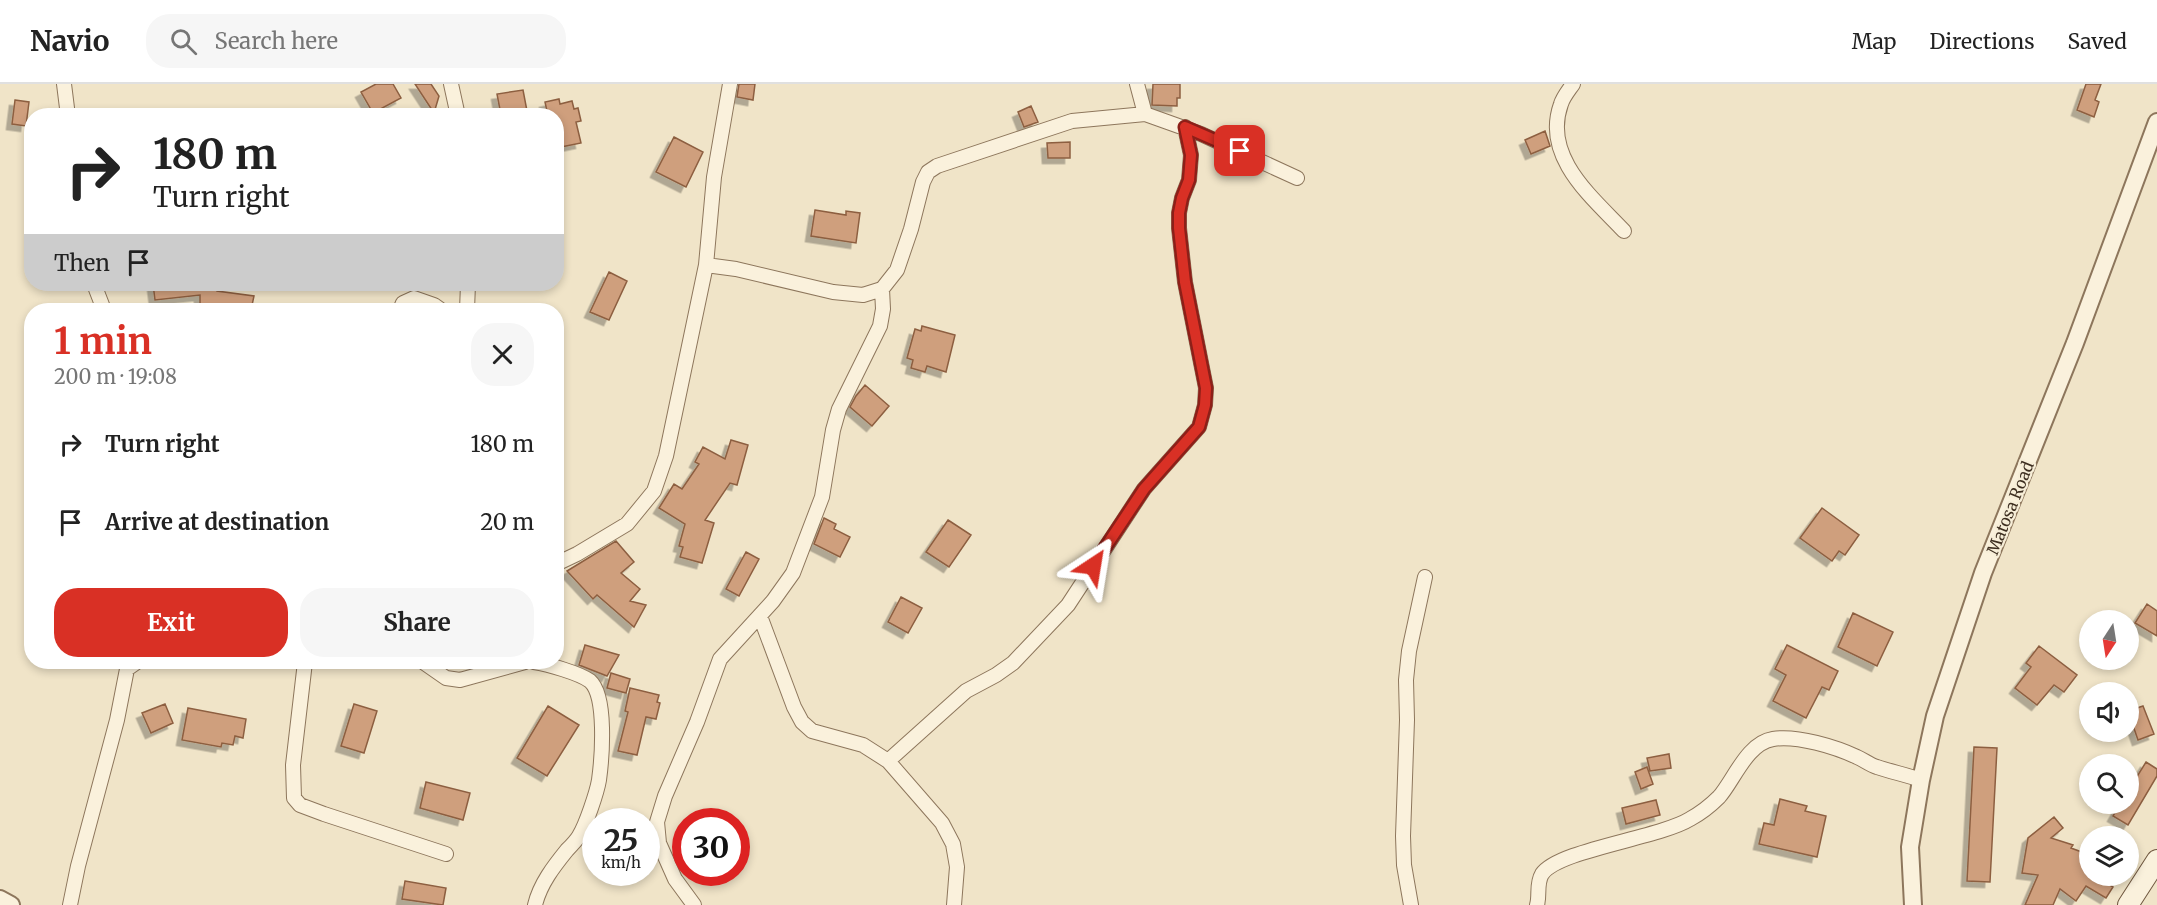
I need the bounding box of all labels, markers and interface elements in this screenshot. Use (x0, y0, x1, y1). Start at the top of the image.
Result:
search box (146, 14, 566, 68)
text: Navio (30, 23, 110, 59)
icon: search (167, 25, 200, 58)
text: Search here (215, 27, 338, 55)
text: Map (1852, 28, 1896, 55)
text: Directions (1929, 28, 2034, 55)
text: Saved (2067, 28, 2127, 55)
pin (1214, 125, 1265, 176)
text: 180 m (153, 128, 277, 180)
icon: right (54, 132, 132, 210)
icon: arrive (1223, 134, 1256, 167)
text: Turn right (153, 180, 290, 214)
icon: arrive (122, 246, 155, 279)
text: Then (54, 249, 110, 277)
text: 1 min (54, 319, 152, 364)
button: close (471, 323, 534, 386)
text: 200 m · 19:08 (54, 364, 177, 389)
icon: right (54, 428, 87, 461)
text: Turn right (105, 430, 219, 458)
text: 180 m (470, 430, 534, 458)
street label: Matosa Road (1982, 458, 2038, 558)
icon: arrive (54, 506, 87, 539)
text: Arrive at destination (105, 508, 329, 536)
text: 20 m (480, 508, 534, 536)
position arrow (1061, 534, 1125, 598)
button: Exit (54, 588, 288, 657)
button: Share (300, 588, 534, 657)
north arrow (2079, 610, 2139, 670)
map controls (2079, 610, 2139, 886)
button: sound (2079, 682, 2139, 742)
button: search (2079, 754, 2139, 814)
speed limit sign: 30 (672, 808, 750, 886)
text: 25 (604, 821, 638, 859)
button: layers (2079, 826, 2139, 886)
text: km/h (601, 853, 641, 872)

